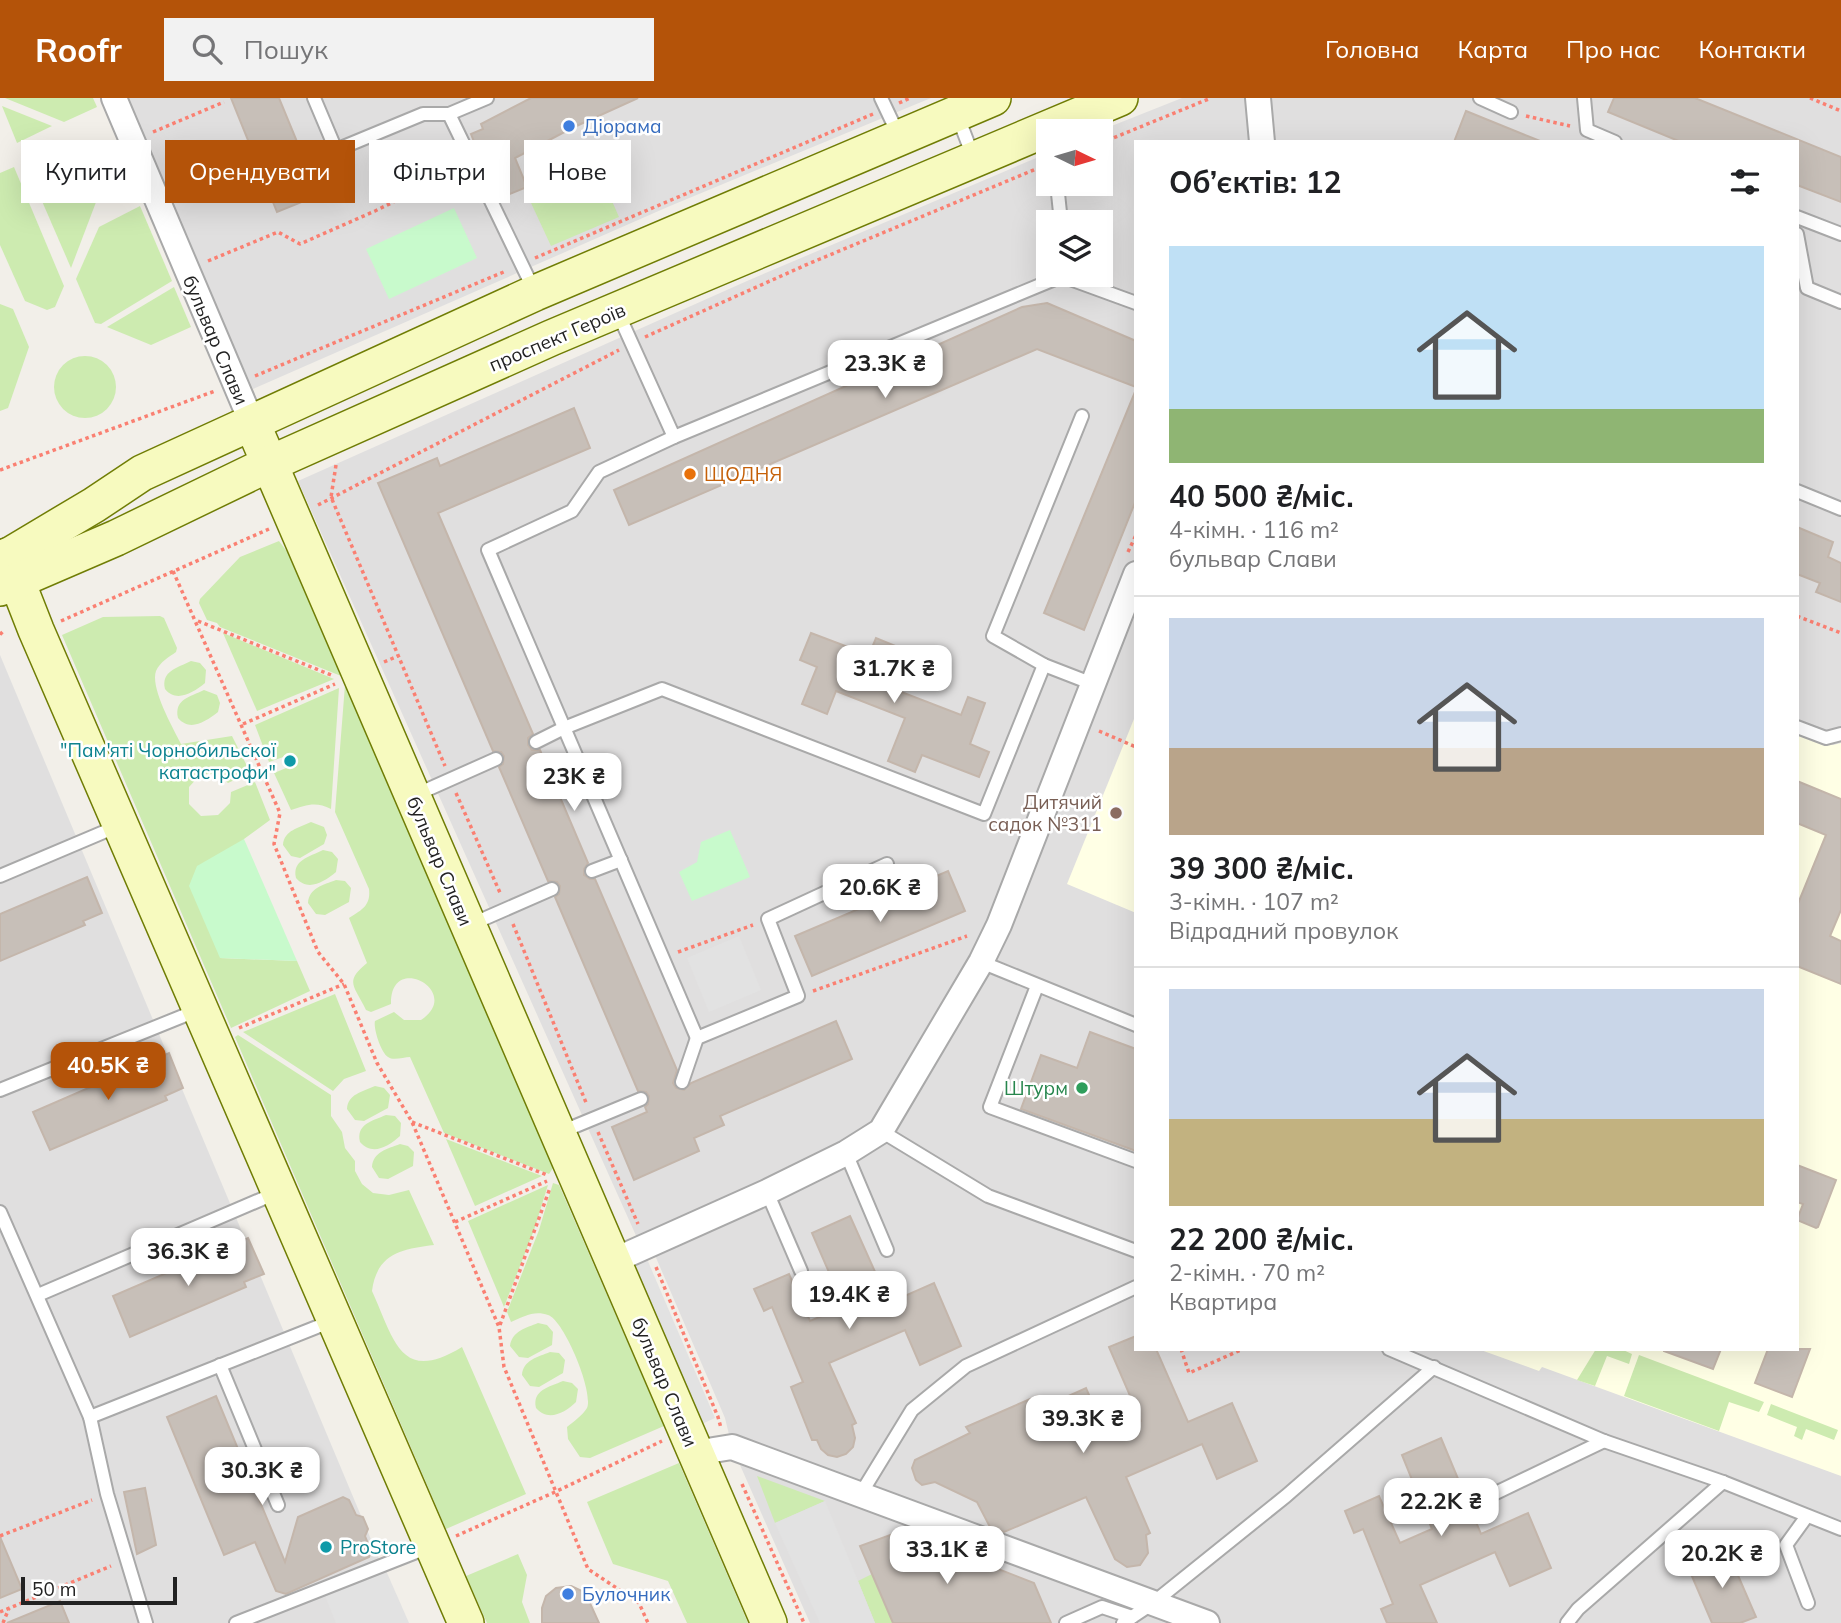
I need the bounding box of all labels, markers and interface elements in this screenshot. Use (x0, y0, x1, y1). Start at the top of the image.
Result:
search box (164, 18, 654, 81)
text: Roofr (35, 29, 122, 70)
icon: search (188, 30, 226, 68)
text: Пошук (244, 33, 328, 66)
text: Головна (1325, 34, 1419, 64)
text: Карта (1457, 34, 1528, 64)
text: Про нас (1566, 34, 1660, 64)
text: Контакти (1698, 34, 1806, 64)
place label: Діорама (583, 114, 662, 138)
marker: Діорама (561, 118, 577, 134)
north arrow (1036, 119, 1113, 196)
map controls (1036, 119, 1113, 287)
chip: Купити (21, 140, 151, 203)
chip: Орендувати (165, 140, 355, 203)
chip: Фільтри (369, 140, 510, 203)
chip: Нове (524, 140, 631, 203)
text: Об’єктів: 12 (1169, 163, 1341, 201)
icon: filters (1726, 163, 1764, 201)
button: layers (1036, 210, 1113, 287)
street label: бульвар Слави (178, 272, 254, 408)
icon: home (1404, 292, 1530, 418)
street label: проспект Героїв (485, 297, 629, 377)
pin: 23.3K ₴ (820, 341, 950, 400)
text: 23.3K ₴ (844, 348, 926, 377)
place label: ЩОДНЯ (704, 462, 782, 486)
marker: ЩОДНЯ (682, 466, 698, 482)
text: 40 500 ₴/міс. (1169, 477, 1354, 515)
text: 4-кімн. · 116 m² (1169, 515, 1339, 544)
text: бульвар Слави (1169, 544, 1337, 573)
pin: 31.7K ₴ (829, 646, 959, 705)
text: 31.7K ₴ (853, 653, 935, 682)
icon: home (1404, 664, 1530, 790)
place label: "Пам'яті Чорнобильскої катастрофи" (60, 738, 276, 784)
marker: "Пам'яті Чорнобильскої катастрофи" (282, 753, 298, 769)
pin: 23K ₴ (525, 754, 623, 813)
text: 23K ₴ (542, 761, 606, 790)
place label: Дитячий садок №311 (988, 790, 1102, 836)
street label: бульвар Слави (402, 793, 478, 929)
marker: Дитячий садок №311 (1108, 805, 1124, 821)
text: 39 300 ₴/міс. (1169, 849, 1354, 887)
pin: 20.6K ₴ (815, 864, 945, 924)
text: 20.6K ₴ (839, 872, 921, 901)
text: 3-кімн. · 107 m² (1169, 887, 1339, 916)
text: Відрадний провулок (1169, 916, 1398, 945)
icon: home (1404, 1035, 1530, 1161)
pin: 40.5K ₴ (43, 1042, 173, 1102)
text: 40.5K ₴ (67, 1050, 149, 1079)
place label: Штурм (1004, 1076, 1068, 1100)
marker: Штурм (1074, 1080, 1090, 1096)
text: 22 200 ₴/міс. (1169, 1220, 1354, 1258)
pin: 36.3K ₴ (123, 1228, 253, 1288)
text: 36.3K ₴ (147, 1236, 229, 1265)
text: 2-кімн. · 70 m² (1169, 1258, 1325, 1287)
pin: 19.4K ₴ (784, 1272, 914, 1331)
text: 19.4K ₴ (808, 1279, 890, 1308)
text: Квартира (1169, 1287, 1277, 1316)
street label: бульвар Слави (627, 1314, 703, 1450)
pin: 39.3K ₴ (1018, 1396, 1148, 1455)
text: 39.3K ₴ (1042, 1403, 1124, 1432)
pin: 30.3K ₴ (197, 1448, 327, 1507)
text: 30.3K ₴ (221, 1455, 303, 1484)
pin: 22.2K ₴ (1376, 1478, 1506, 1538)
text: 22.2K ₴ (1400, 1486, 1482, 1515)
pin: 33.1K ₴ (882, 1526, 1012, 1586)
pin: 20.2K ₴ (1657, 1530, 1787, 1590)
text: 33.1K ₴ (906, 1534, 988, 1563)
place label: ProStore (340, 1535, 416, 1559)
text: 20.2K ₴ (1681, 1538, 1763, 1567)
marker: ProStore (318, 1539, 334, 1555)
scale bar (21, 1574, 177, 1606)
text: 50 m (32, 1577, 76, 1601)
place label: Булочник (582, 1582, 671, 1606)
marker: Булочник (560, 1586, 576, 1602)

